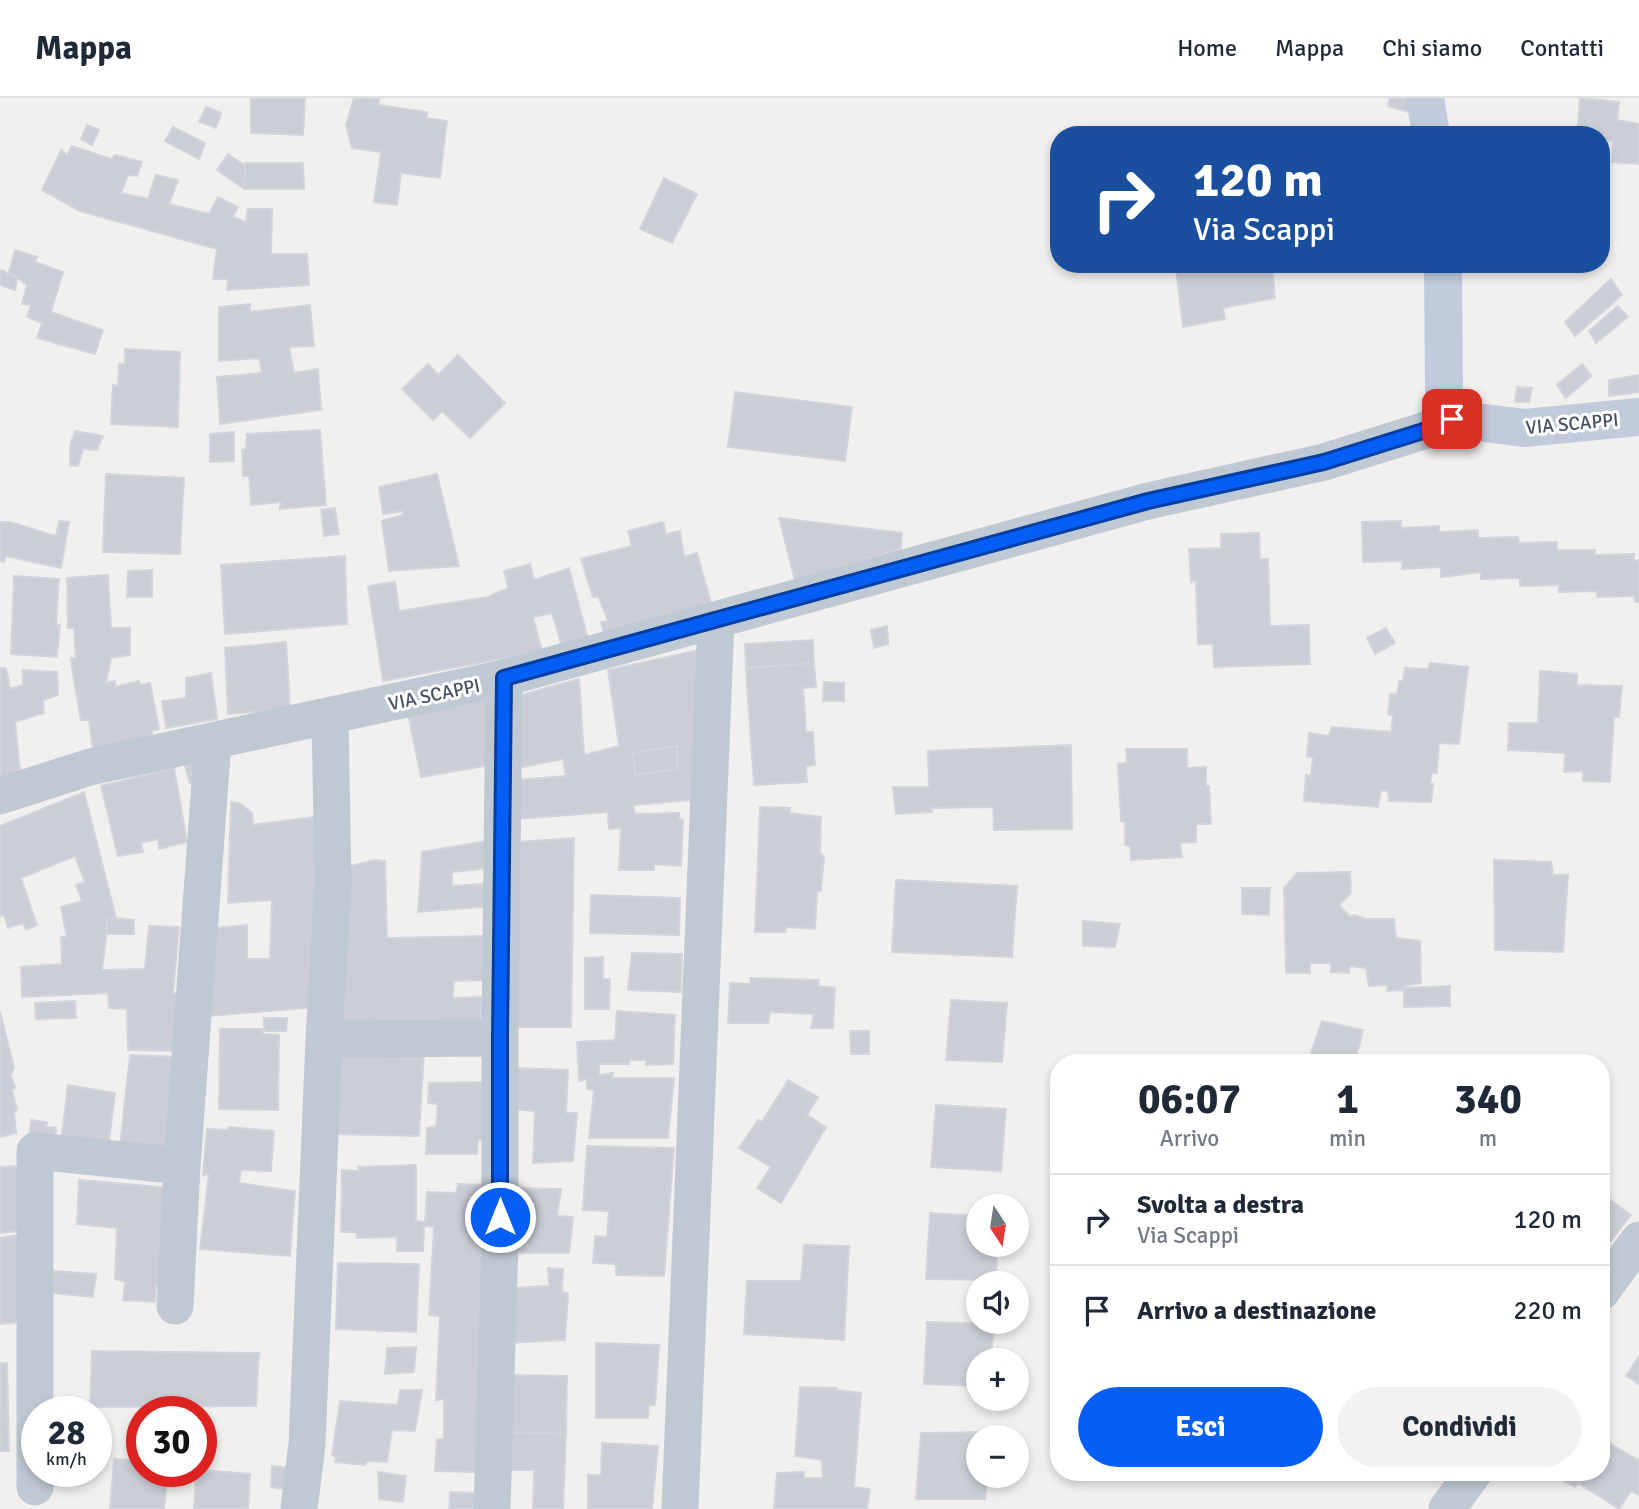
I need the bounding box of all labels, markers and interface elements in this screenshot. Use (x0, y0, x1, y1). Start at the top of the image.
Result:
text: Mappa (35, 28, 132, 69)
text: Home (1177, 33, 1237, 63)
text: Mappa (1275, 33, 1344, 63)
text: Chi siamo (1382, 33, 1482, 63)
text: Contatti (1520, 33, 1604, 63)
text: 120 m (1193, 150, 1323, 210)
icon: right (1078, 154, 1169, 245)
text: Via Scappi (1193, 210, 1335, 249)
pin (1422, 389, 1482, 449)
icon: arrive (1433, 400, 1471, 438)
street label: VIA SCAPPI (1525, 408, 1619, 440)
street label: VIA SCAPPI (386, 674, 482, 716)
text: 06:07 (1138, 1074, 1241, 1125)
text: 1 (1336, 1074, 1359, 1125)
text: 340 (1454, 1074, 1522, 1125)
text: Arrivo (1160, 1124, 1219, 1153)
text: min (1329, 1124, 1366, 1153)
text: m (1479, 1124, 1497, 1153)
position arrow (463, 1180, 537, 1254)
text: Svolta a destra (1137, 1189, 1304, 1221)
north arrow (966, 1194, 1029, 1256)
map controls (966, 1194, 1029, 1488)
icon: right (1078, 1201, 1116, 1239)
text: 120 m (1513, 1204, 1582, 1236)
text: Via Scappi (1137, 1221, 1239, 1250)
button: sound (966, 1271, 1029, 1334)
icon: arrive (1078, 1292, 1116, 1330)
text: Arrivo a destinazione (1137, 1295, 1377, 1327)
text: 220 m (1513, 1295, 1582, 1327)
button: + (966, 1348, 1029, 1411)
button: Esci (1078, 1387, 1323, 1467)
button: Condividi (1337, 1387, 1582, 1467)
speed limit sign: 30 (126, 1396, 217, 1487)
text: 28 (48, 1411, 85, 1454)
button: − (966, 1425, 1029, 1488)
text: km/h (46, 1448, 87, 1470)

